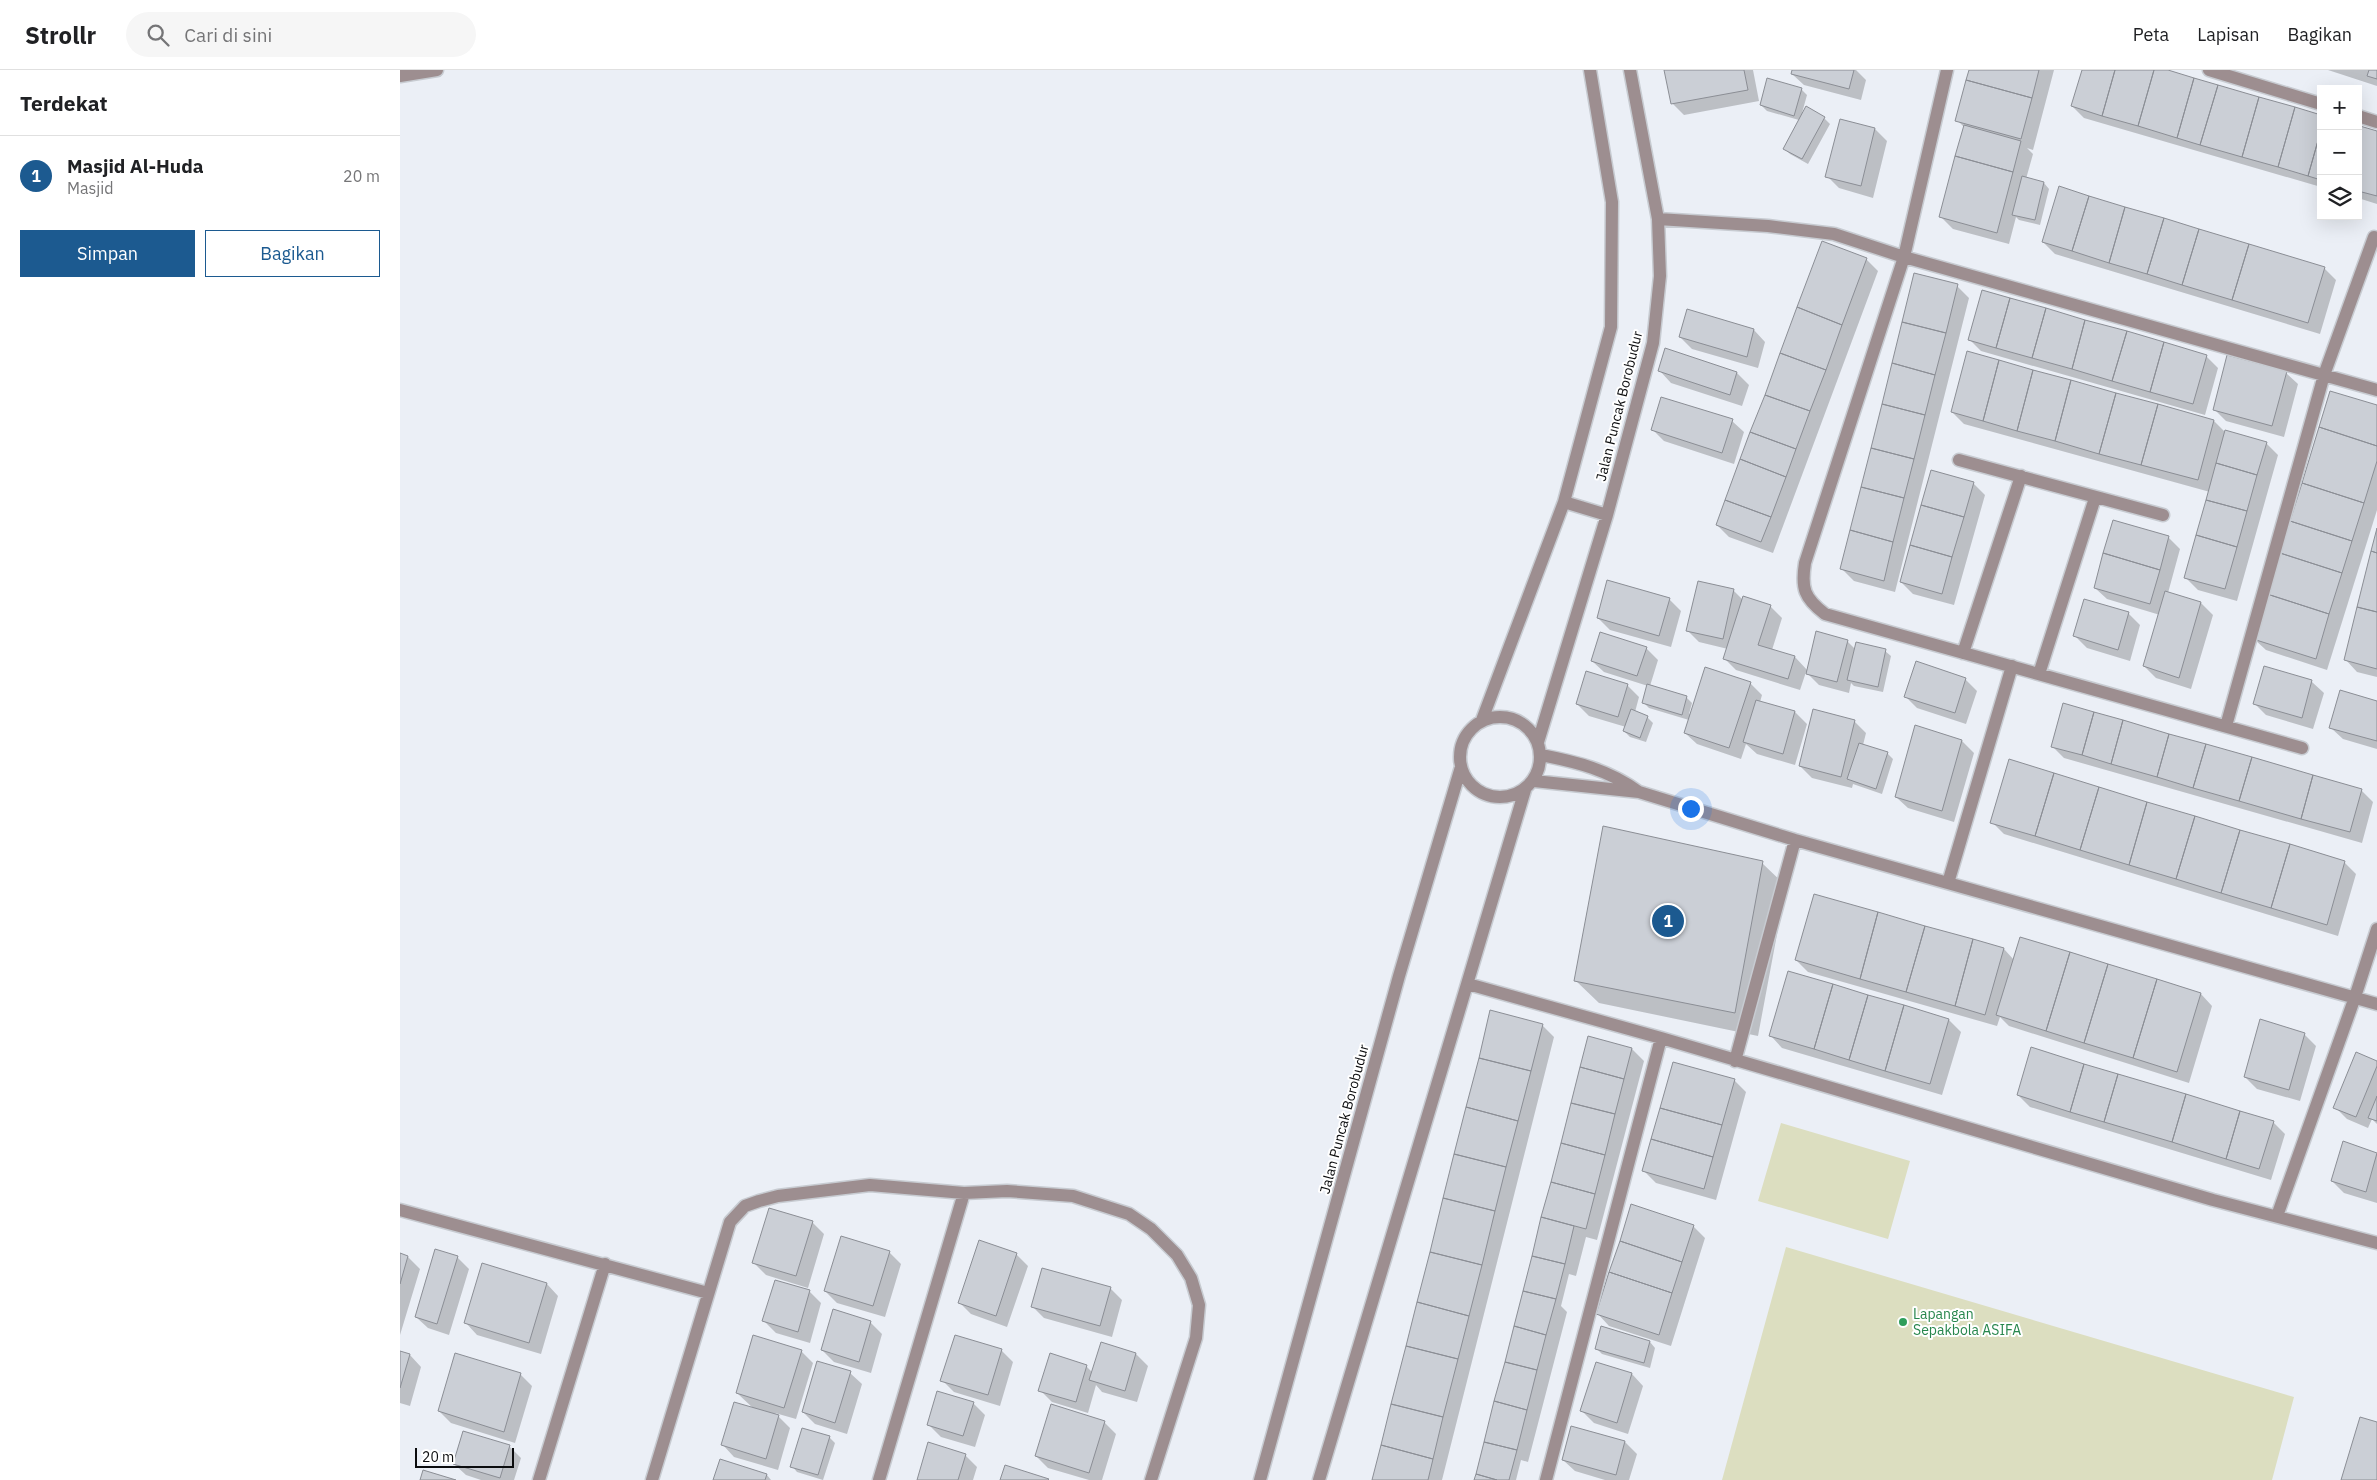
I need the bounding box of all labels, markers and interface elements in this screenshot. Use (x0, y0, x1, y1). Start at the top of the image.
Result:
search box (126, 12, 476, 57)
text: Strollr (25, 19, 96, 51)
icon: search (144, 21, 172, 49)
text: Cari di sini (184, 23, 272, 47)
text: Peta (2133, 23, 2169, 46)
text: Lapisan (2197, 23, 2259, 46)
text: Bagikan (2287, 23, 2352, 46)
map controls (2317, 85, 2362, 220)
button: + (2317, 85, 2362, 130)
text: Terdekat (20, 89, 108, 117)
button: − (2317, 130, 2362, 175)
text: Masjid Al-Huda (67, 154, 204, 178)
text: 1 (31, 166, 41, 186)
text: 20 m (343, 166, 380, 186)
button: layers (2317, 175, 2362, 220)
text: Masjid (67, 178, 114, 198)
button: Simpan (20, 230, 195, 277)
button: Bagikan (205, 230, 380, 277)
street label: Jalan Puncak Borobudur (1592, 329, 1646, 483)
your location (1678, 796, 1704, 822)
pin: 1 (1652, 902, 1684, 940)
street label: Jalan Puncak Borobudur (1315, 1042, 1373, 1196)
place label: Lapangan Sepakbola ASIFA (1913, 1305, 2021, 1339)
marker: Lapangan Sepakbola ASIFA (1897, 1316, 1909, 1328)
scale bar (415, 1445, 514, 1468)
text: 20 m (422, 1448, 454, 1466)

